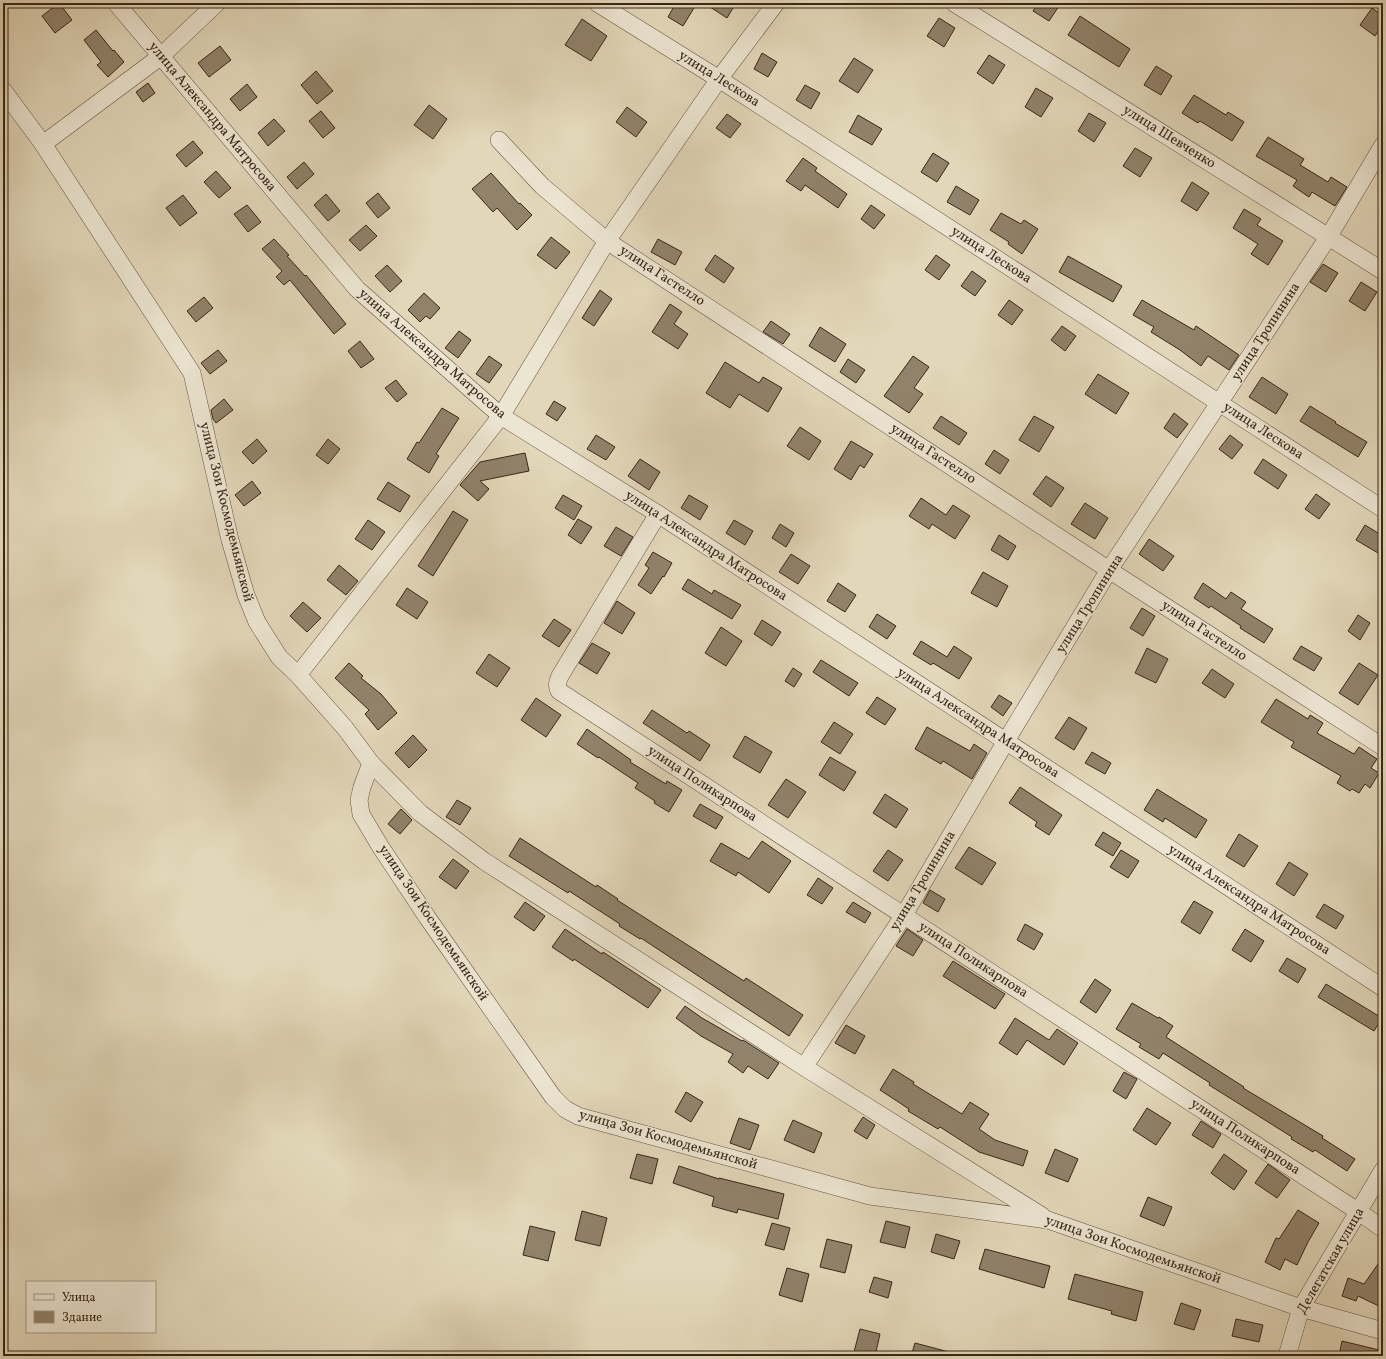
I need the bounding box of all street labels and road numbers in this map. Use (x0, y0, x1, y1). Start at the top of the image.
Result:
street label: улица Александра Матросова (144, 38, 280, 196)
street label: улица Лескова (675, 46, 763, 112)
street label: улица Шевченко (1119, 101, 1219, 173)
street label: улица Лескова (947, 222, 1035, 288)
street label: улица Гастелло (616, 241, 708, 311)
street label: улица Тропинина (1227, 279, 1305, 385)
street label: улица Александра Матросова (354, 284, 510, 424)
street label: улица Лескова (1219, 398, 1307, 464)
street label: улица Гастелло (887, 419, 979, 489)
street label: улица Зои Космодемьянской (194, 420, 258, 604)
street label: улица Александра Матросова (621, 486, 791, 606)
street label: улица Тропинина (1052, 551, 1128, 657)
street label: улица Гастелло (1158, 596, 1250, 666)
street label: улица Александра Матросова (893, 663, 1063, 783)
street label: улица Поликарпова (643, 741, 761, 827)
street label: улица Тропинина (886, 827, 960, 935)
street label: улица Александра Матросова (1164, 840, 1334, 960)
street label: улица Зои Космодемьянской (373, 841, 493, 1005)
street label: улица Поликарпова (914, 917, 1032, 1003)
street label: улица Поликарпова (1186, 1094, 1304, 1180)
street label: улица Зои Космодемьянской (577, 1105, 760, 1175)
street label: Делегатская улица (1293, 1204, 1369, 1318)
street label: улица Зои Космодемьянской (1043, 1211, 1224, 1289)

